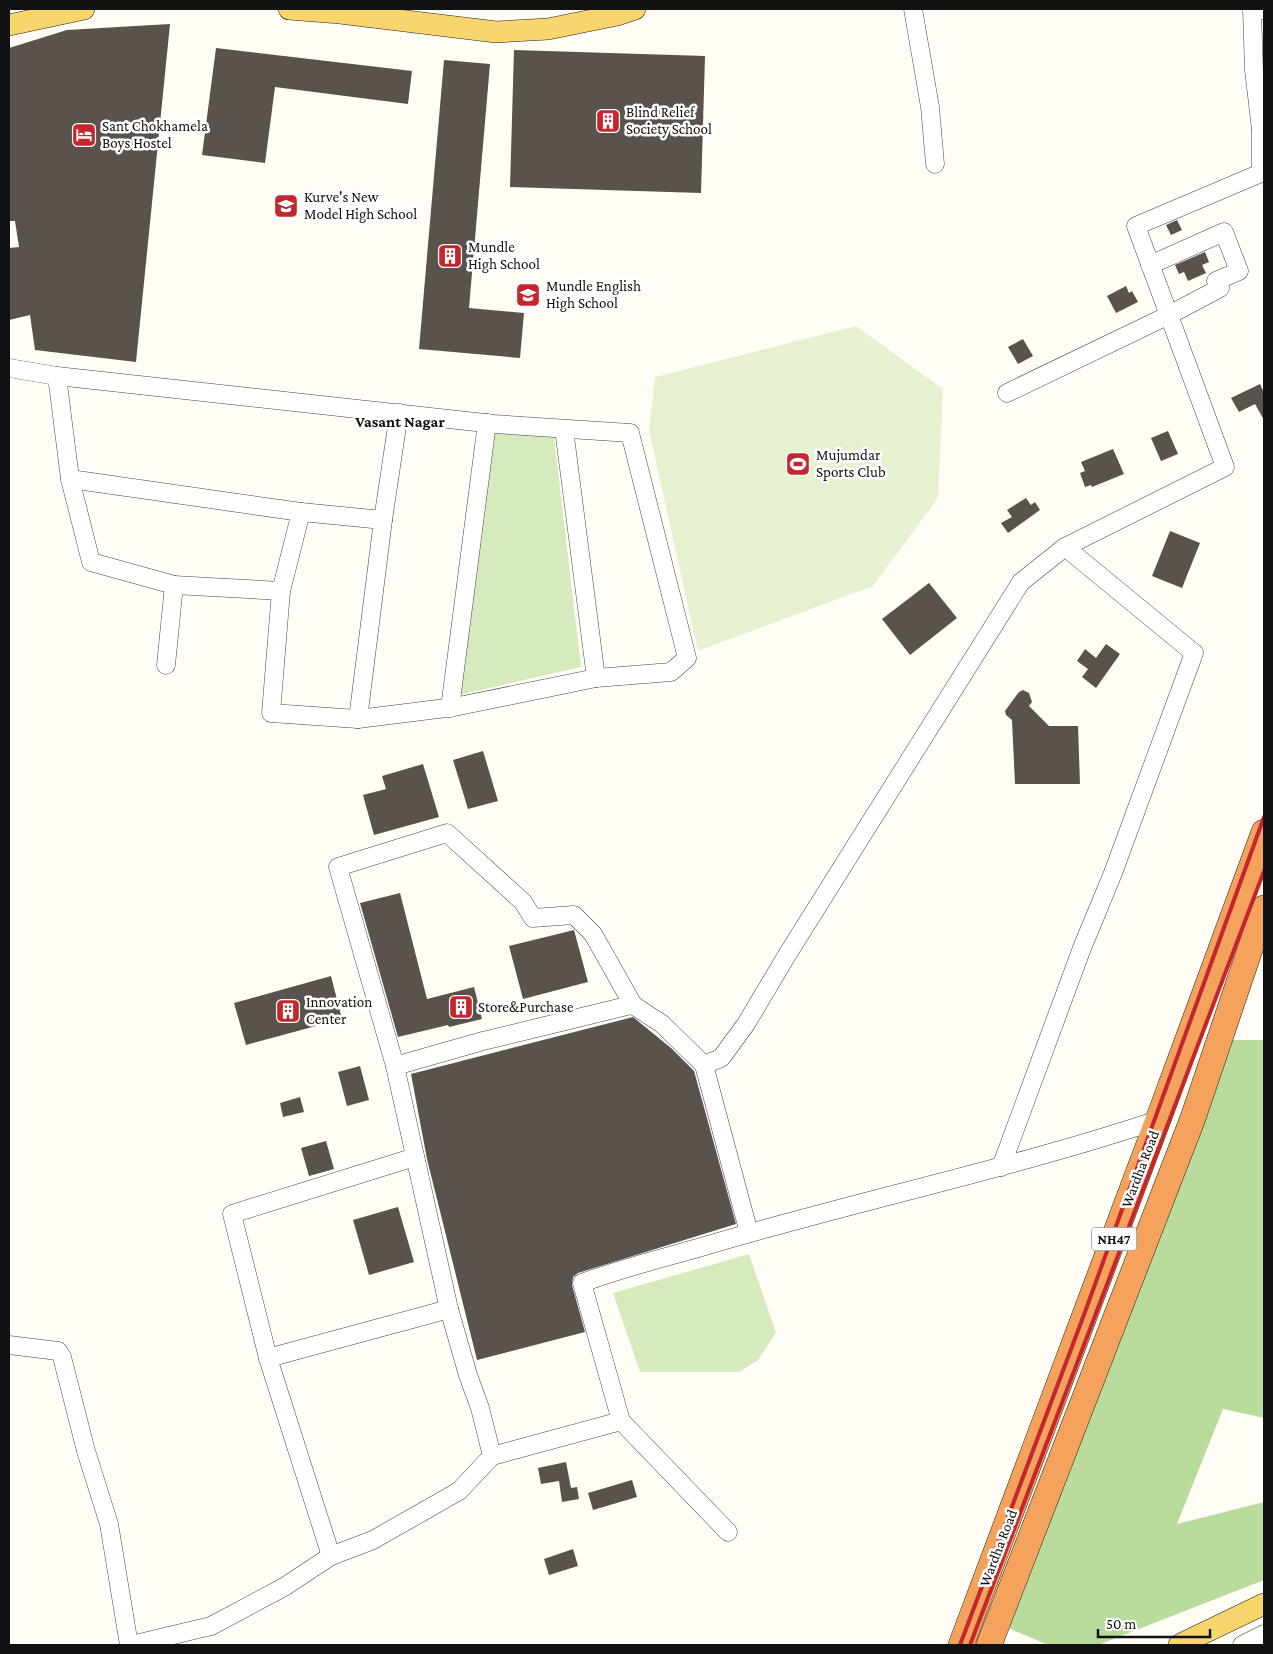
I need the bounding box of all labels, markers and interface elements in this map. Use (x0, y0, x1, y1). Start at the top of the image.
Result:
place label: Blind Relief Society School (626, 104, 712, 138)
building icon: Blind Relief Society School (595, 108, 621, 134)
place label: Sant Chokhamela Boys Hostel (102, 118, 208, 152)
hotel icon: Sant Chokhamela Boys Hostel (71, 122, 97, 148)
place label: Kurve's New Model High School (304, 189, 417, 223)
school or university icon: Kurve's New Model High School (273, 193, 299, 219)
place label: Mundle High School (468, 239, 540, 273)
building icon: Mundle High School (437, 243, 463, 269)
place label: Mundle English High School (546, 278, 641, 312)
school or university icon: Mundle English High School (515, 282, 541, 308)
district label: Vasant Nagar (354, 413, 445, 430)
place label: Mujumdar Sports Club (816, 447, 886, 481)
sports icon: Mujumdar Sports Club (785, 451, 811, 477)
place label: Innovation Center (306, 994, 372, 1027)
building icon: Store&Purchase (448, 994, 474, 1020)
building icon: Innovation Center (275, 998, 301, 1024)
place label: Store&Purchase (478, 999, 574, 1015)
street label: Wardha Road (1118, 1128, 1162, 1210)
road number: NH47 (1092, 1228, 1136, 1250)
street label: Wardha Road (976, 1507, 1020, 1589)
scale bar (1098, 1606, 1210, 1638)
text: 50 m (1106, 1616, 1136, 1632)

